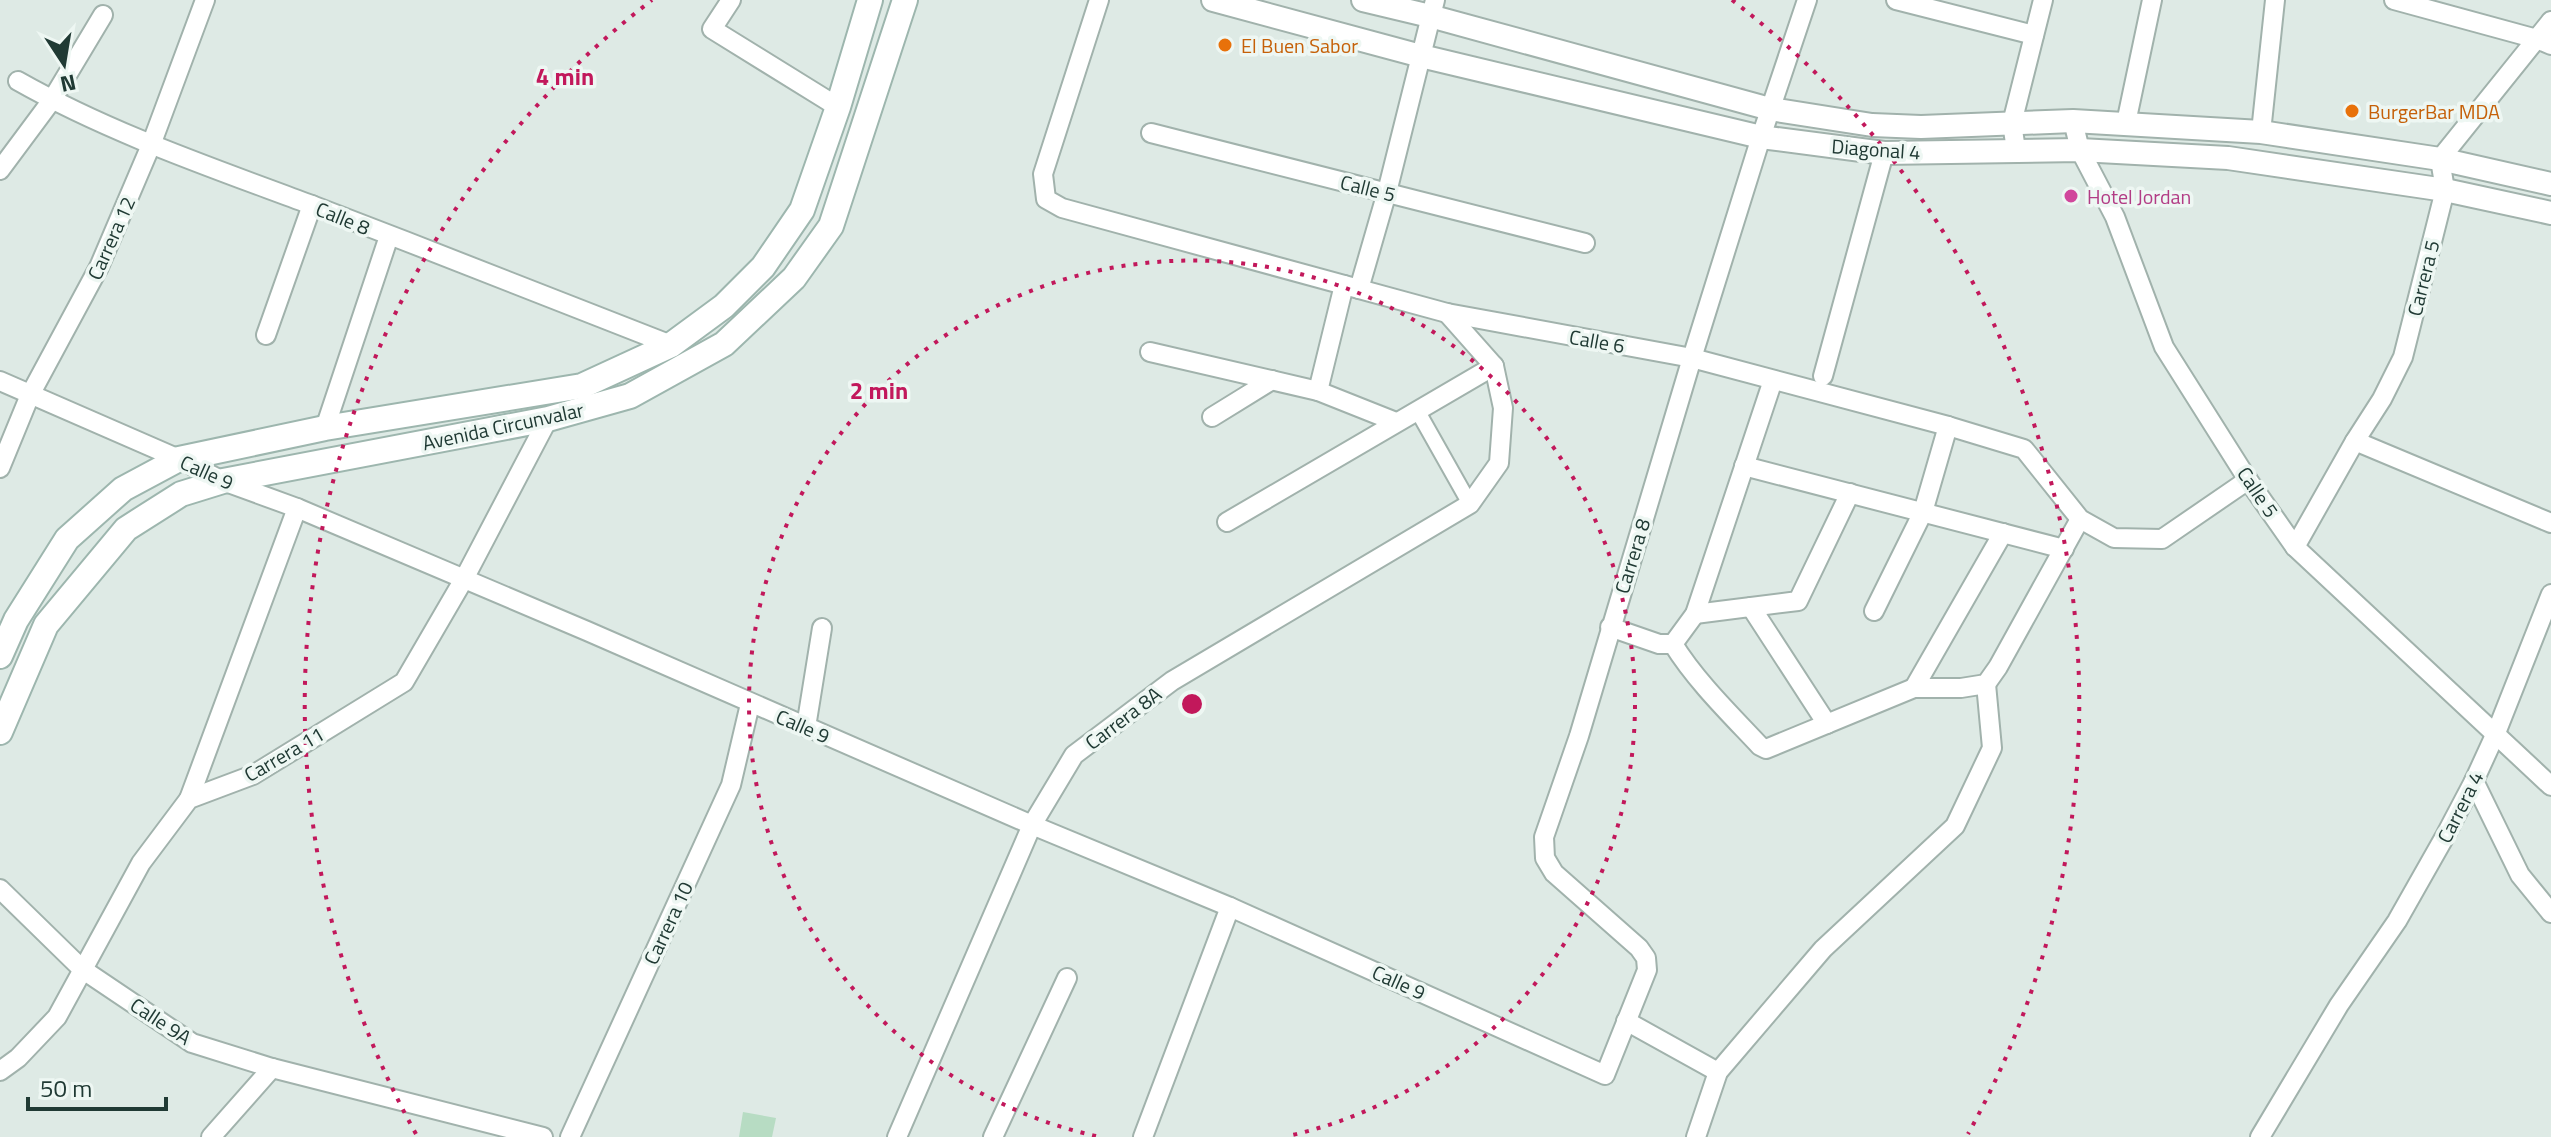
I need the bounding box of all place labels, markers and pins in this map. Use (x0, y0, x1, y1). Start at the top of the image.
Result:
place label: El Buen Sabor (1241, 30, 1358, 61)
marker: El Buen Sabor (1216, 36, 1234, 54)
place label: BurgerBar MDA (2368, 96, 2500, 127)
marker: BurgerBar MDA (2343, 102, 2361, 120)
place label: Hotel Jordan (2087, 181, 2191, 212)
marker: Hotel Jordan (2062, 187, 2080, 205)
centre of rings (1178, 690, 1206, 718)

